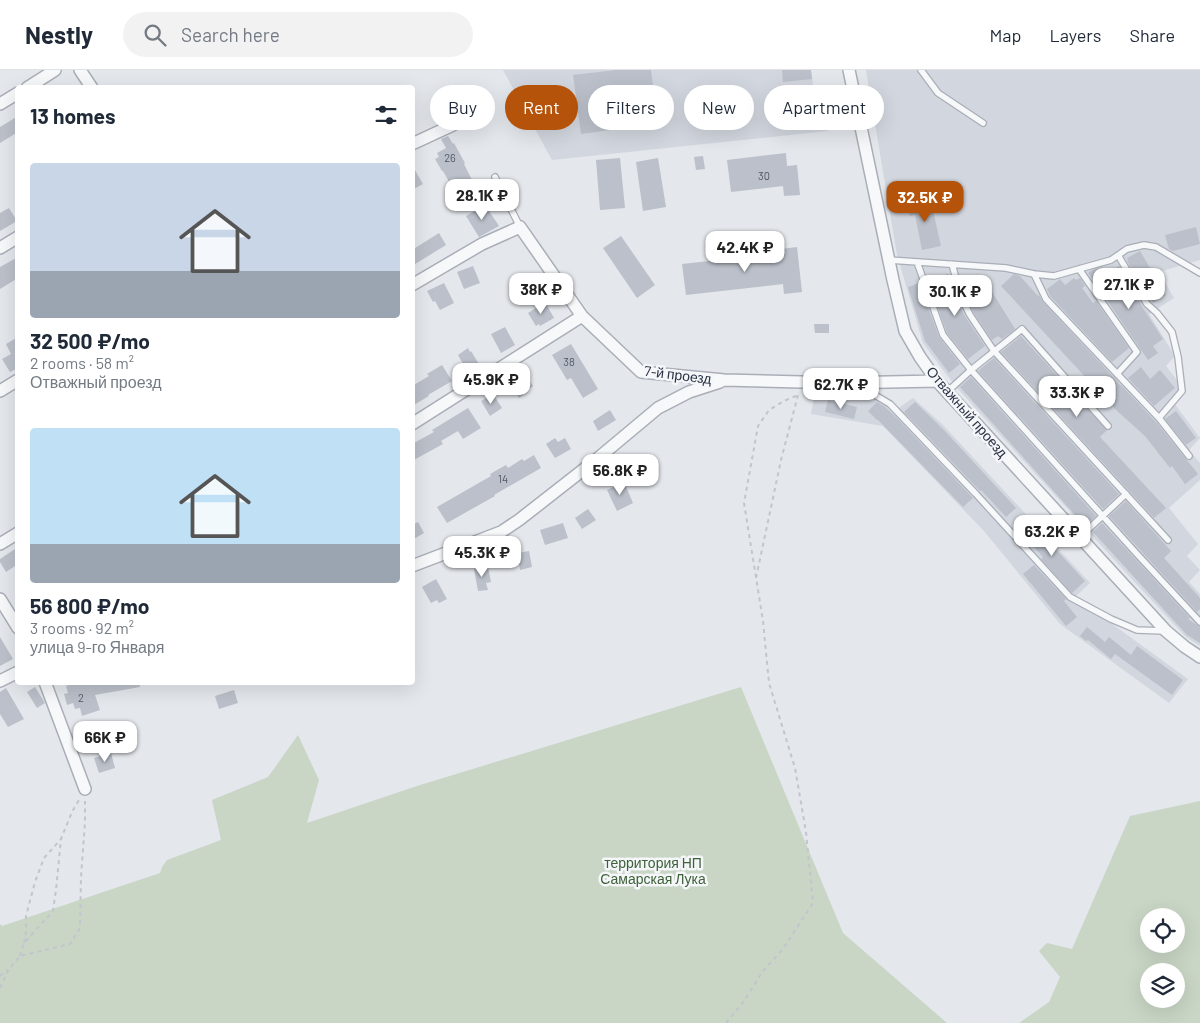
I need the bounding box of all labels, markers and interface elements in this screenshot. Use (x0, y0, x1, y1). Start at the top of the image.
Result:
search box (123, 12, 473, 57)
text: Nestly (25, 20, 93, 49)
icon: search (141, 21, 169, 49)
text: Search here (181, 23, 280, 46)
text: Map (989, 24, 1021, 46)
text: Layers (1049, 24, 1102, 46)
text: Share (1130, 24, 1175, 46)
chip: Buy (430, 85, 495, 130)
chip: Rent (505, 85, 578, 130)
chip: Filters (588, 85, 674, 130)
chip: New (684, 85, 754, 130)
chip: Apartment (764, 85, 884, 130)
icon: filters (372, 101, 400, 129)
text: 13 homes (30, 103, 115, 128)
house number: 26 (444, 151, 456, 164)
house number: 30 (758, 169, 770, 182)
pin: 28.1K ₽ (436, 178, 528, 221)
pin: 32.5K ₽ (879, 180, 971, 223)
text: 28.1K ₽ (456, 185, 508, 204)
text: 32.5K ₽ (898, 187, 952, 206)
icon: home (170, 196, 260, 286)
pin: 42.4K ₽ (699, 230, 791, 273)
text: 42.4K ₽ (716, 237, 774, 256)
pin: 27.1K ₽ (1083, 268, 1175, 310)
pin: 38K ₽ (506, 272, 576, 315)
pin: 30.1K ₽ (909, 274, 1001, 317)
text: 27.1K ₽ (1104, 274, 1154, 293)
text: 38K ₽ (520, 279, 562, 298)
text: 30.1K ₽ (929, 281, 981, 300)
text: 32 500 ₽/mo (30, 328, 150, 353)
text: 2 rooms · 58 m² (30, 353, 134, 372)
house number: 38 (563, 355, 575, 368)
pin: 45.9K ₽ (445, 362, 537, 405)
street label: 7-й проезд (643, 362, 713, 387)
street label: Отважный проезд (923, 363, 1012, 461)
pin: 62.7K ₽ (795, 368, 887, 410)
text: 45.9K ₽ (463, 369, 519, 388)
text: Отважный проезд (30, 372, 162, 391)
text: 62.7K ₽ (814, 374, 868, 393)
pin: 33.3K ₽ (1031, 376, 1123, 418)
text: 33.3K ₽ (1050, 382, 1104, 401)
pin: 56.8K ₽ (574, 454, 666, 496)
text: 56.8K ₽ (593, 460, 647, 479)
icon: home (170, 461, 260, 551)
house number: 14 (498, 472, 508, 485)
pin: 63.2K ₽ (1006, 514, 1098, 557)
text: 63.2K ₽ (1025, 521, 1079, 540)
pin: 45.3K ₽ (436, 536, 528, 578)
text: 45.3K ₽ (454, 542, 510, 561)
text: 56 800 ₽/mo (30, 593, 150, 618)
text: 3 rooms · 92 m² (30, 618, 134, 637)
text: улица 9-го Января (30, 637, 164, 656)
house number: 2 (78, 691, 84, 704)
pin: 66K ₽ (70, 720, 140, 763)
text: 66K ₽ (84, 727, 126, 746)
park label: территория НП Самарская Лука (600, 854, 706, 887)
map controls (1140, 908, 1185, 1008)
button: locate (1140, 908, 1185, 953)
button: layers (1140, 963, 1185, 1008)

